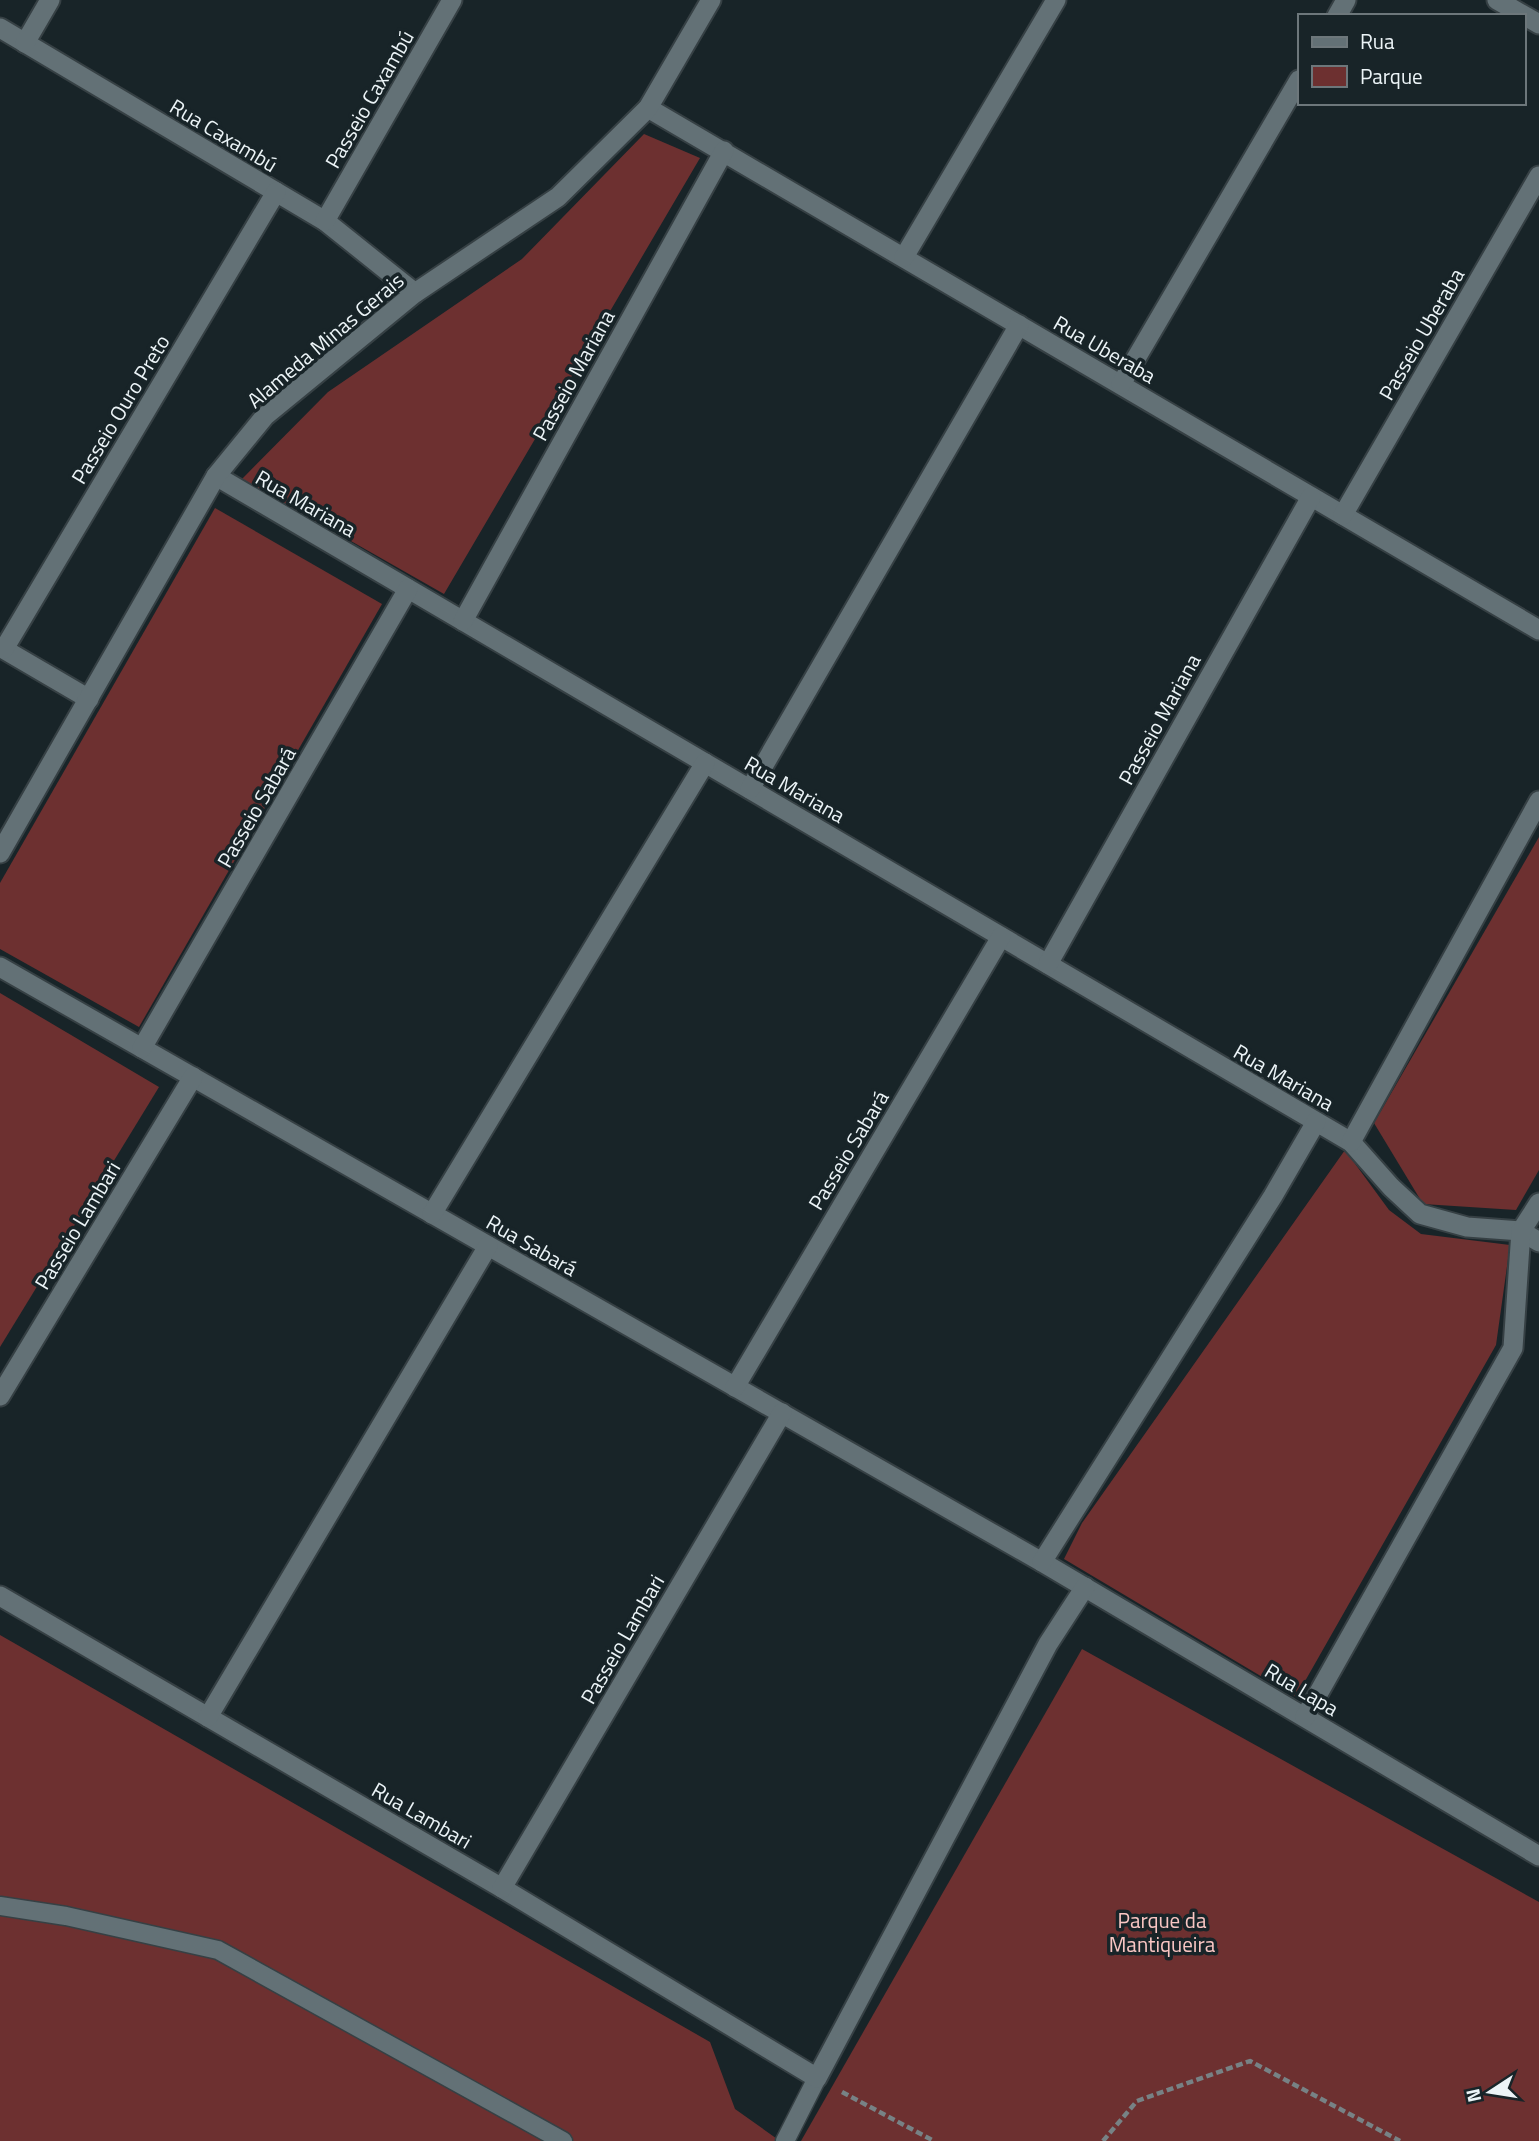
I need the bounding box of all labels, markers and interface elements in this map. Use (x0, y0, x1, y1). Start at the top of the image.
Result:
legend (1298, 14, 1525, 105)
street label: Passeio Caxambú (316, 24, 422, 174)
text: Rua (1360, 25, 1395, 57)
text: Parque (1360, 60, 1423, 92)
street label: Rua Caxambú (164, 90, 284, 180)
street label: Passeio Uberaba (1370, 262, 1472, 406)
street label: Alameda Minas Gerais (239, 265, 411, 415)
street label: Passeio Mariana (524, 303, 623, 446)
street label: Rua Uberaba (1048, 307, 1163, 392)
street label: Passeio Ouro Preto (63, 328, 177, 490)
street label: Rua Mariana (250, 461, 363, 545)
street label: Passeio Mariana (1110, 647, 1209, 790)
street label: Passeio Sabará (208, 740, 304, 873)
street label: Rua Mariana (739, 747, 852, 831)
street label: Rua Mariana (1228, 1035, 1341, 1119)
street label: Passeio Sabará (800, 1084, 897, 1216)
street label: Passeio Lambari (26, 1155, 128, 1295)
street label: Rua Sabará (481, 1206, 584, 1284)
street label: Passeio Lambari (572, 1568, 672, 1710)
street label: Rua Lapa (1259, 1654, 1346, 1724)
street label: Rua Lambari (366, 1773, 478, 1857)
park label: Parque da Mantiqueira (1109, 1904, 1216, 1960)
north arrow (1455, 2057, 1525, 2127)
text: N (1457, 2086, 1488, 2105)

